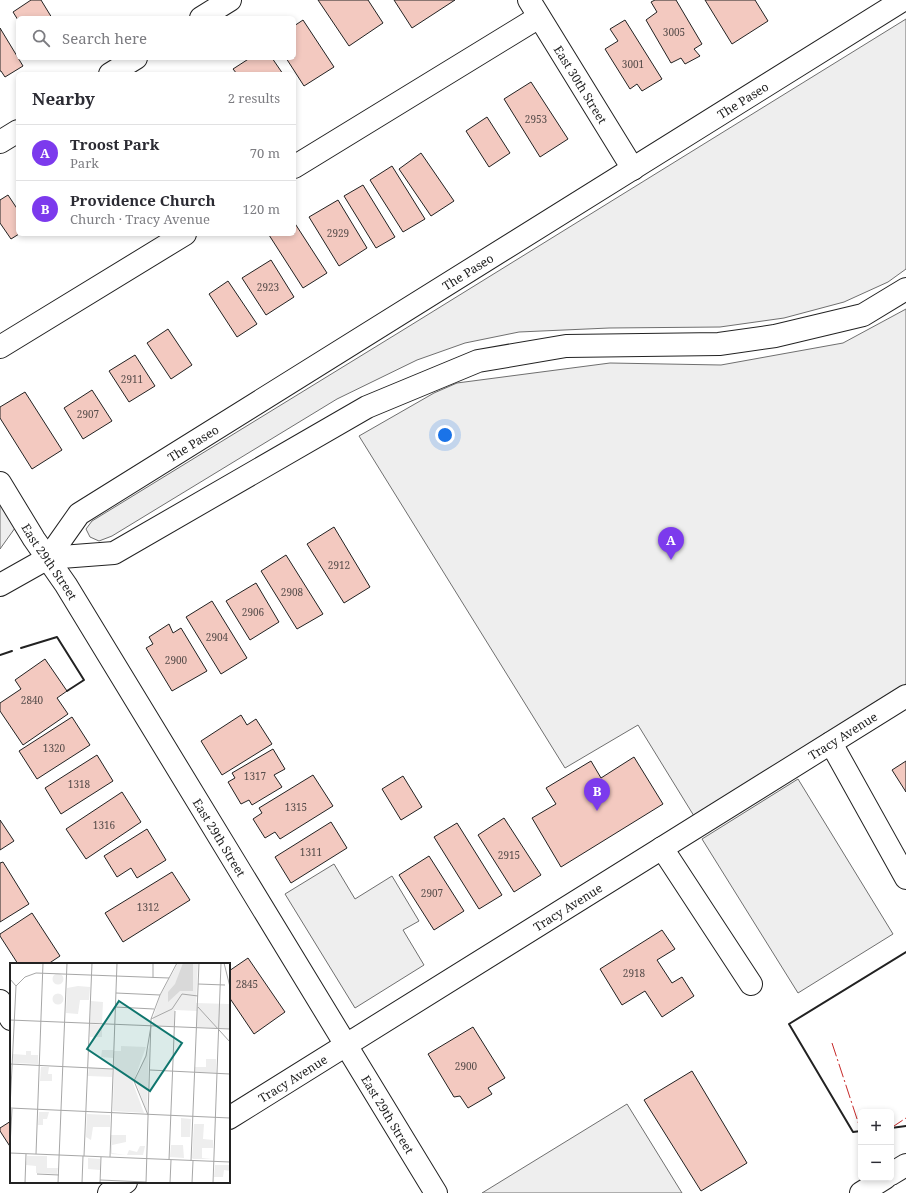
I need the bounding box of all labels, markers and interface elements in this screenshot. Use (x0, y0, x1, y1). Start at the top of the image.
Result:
search box (16, 16, 296, 60)
house number: 3005 (663, 25, 685, 39)
icon: search (30, 27, 52, 49)
text: Search here (62, 28, 147, 48)
street label: East 30th Street (550, 42, 611, 127)
house number: 3001 (622, 57, 644, 71)
street label: The Paseo (714, 78, 772, 122)
text: Nearby (32, 87, 95, 110)
text: 2 results (228, 89, 280, 107)
house number: 2953 (525, 112, 548, 126)
text: Troost Park (70, 134, 159, 154)
text: A (40, 144, 50, 162)
text: 70 m (250, 144, 280, 162)
text: Park (70, 154, 99, 172)
text: Providence Church (70, 190, 216, 210)
text: B (41, 200, 49, 218)
text: 120 m (243, 200, 280, 218)
text: Church · Tracy Avenue (70, 210, 210, 228)
house number: 2929 (327, 226, 349, 240)
street label: The Paseo (439, 249, 497, 294)
house number: 2923 (257, 280, 280, 294)
house number: 2911 (121, 372, 143, 386)
house number: 2907 (77, 407, 100, 421)
street label: The Paseo (164, 421, 222, 465)
your location (435, 425, 455, 445)
street label: East 29th Street (18, 520, 82, 603)
pin: A (658, 527, 684, 560)
house number: 2912 (328, 558, 350, 572)
house number: 2908 (281, 585, 304, 599)
house number: 2906 (242, 605, 265, 619)
house number: 2904 (206, 630, 229, 644)
house number: 2900 (165, 653, 188, 667)
house number: 2840 (21, 693, 44, 707)
street label: Tracy Avenue (805, 708, 880, 763)
house number: 1320 (43, 741, 66, 755)
house number: 1317 (244, 769, 267, 783)
house number: 1318 (68, 777, 91, 791)
pin: B (584, 778, 610, 811)
street label: East 29th Street (189, 795, 250, 880)
house number: 1315 (285, 800, 307, 814)
house number: 1316 (93, 818, 116, 832)
house number: 1311 (300, 845, 322, 859)
house number: 2915 (498, 848, 520, 862)
street label: Tracy Avenue (530, 879, 605, 935)
house number: 2907 (421, 886, 444, 900)
house number: 1312 (137, 900, 159, 914)
inset map (10, 963, 230, 1183)
house number: 2918 (623, 966, 646, 980)
house number: 2845 (236, 977, 258, 991)
street label: Tracy Avenue (255, 1050, 330, 1106)
house number: 2900 (455, 1059, 478, 1073)
street label: East 29th Street (358, 1072, 418, 1157)
map controls (858, 1109, 894, 1181)
button: + (858, 1109, 894, 1145)
button: − (858, 1145, 894, 1181)

